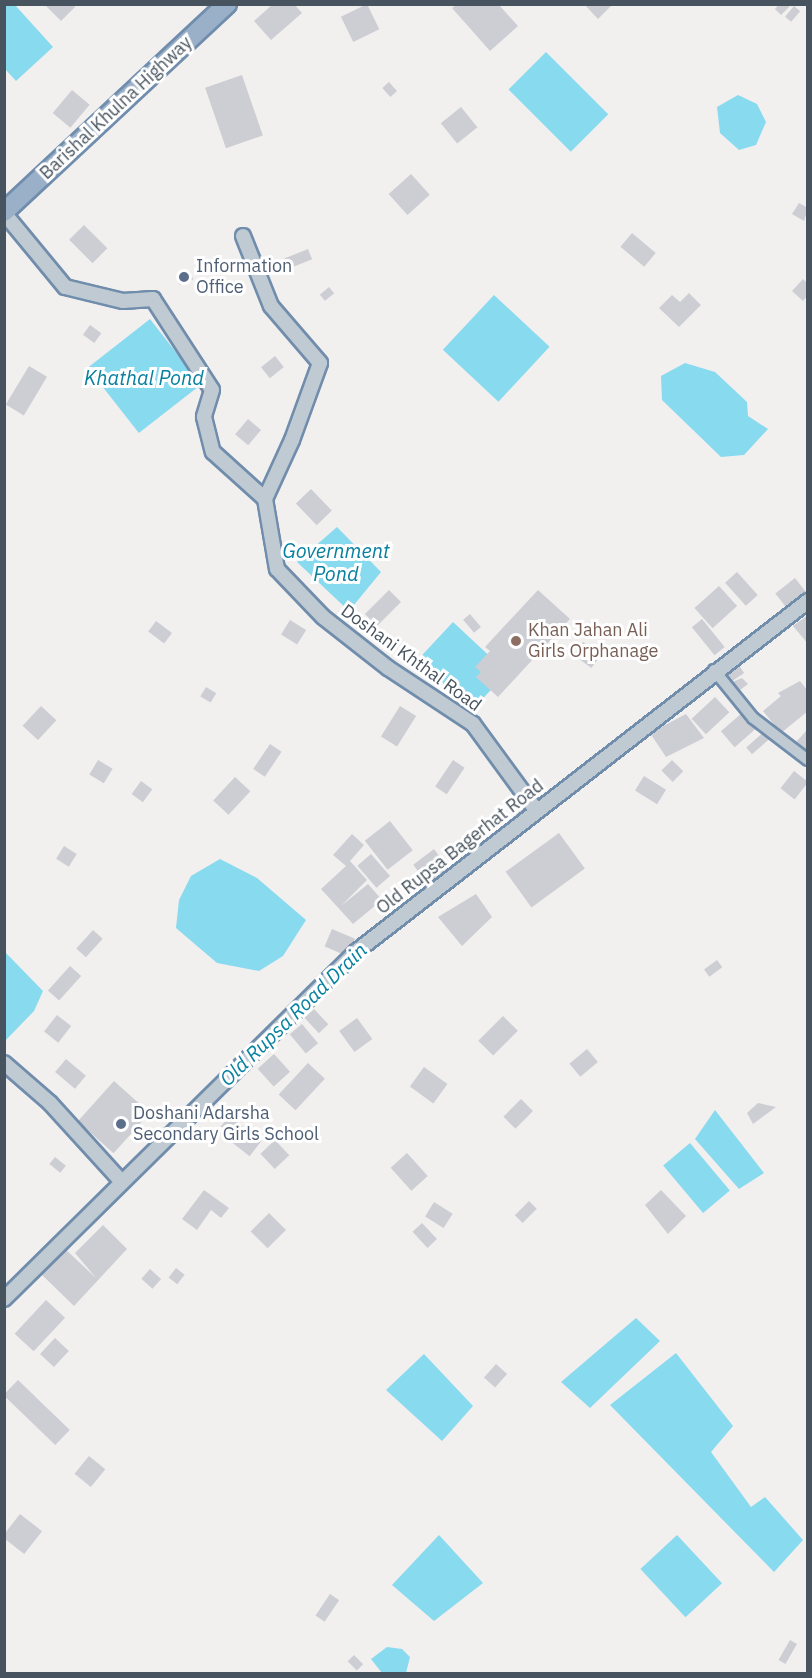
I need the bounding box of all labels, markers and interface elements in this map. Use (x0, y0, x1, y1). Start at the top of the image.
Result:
street label: Barishal Khulna Highway (35, 32, 197, 184)
place label: Information Office (196, 256, 292, 298)
marker: Information Office (177, 270, 191, 284)
water label: Khathal Pond (84, 365, 204, 389)
water label: Government Pond (283, 539, 389, 586)
street label: Doshani Khthal Road (337, 600, 485, 716)
place label: Khan Jahan Ali Girls Orphanage (528, 620, 658, 662)
marker: Khan Jahan Ali Girls Orphanage (509, 634, 523, 648)
street label: Old Rupsa Bagerhat Road (372, 775, 548, 919)
water label: Old Rupsa Road Drain (214, 938, 372, 1090)
place label: Doshani Adarsha Secondary Girls School (133, 1103, 319, 1146)
marker: Doshani Adarsha Secondary Girls School (114, 1117, 128, 1131)

